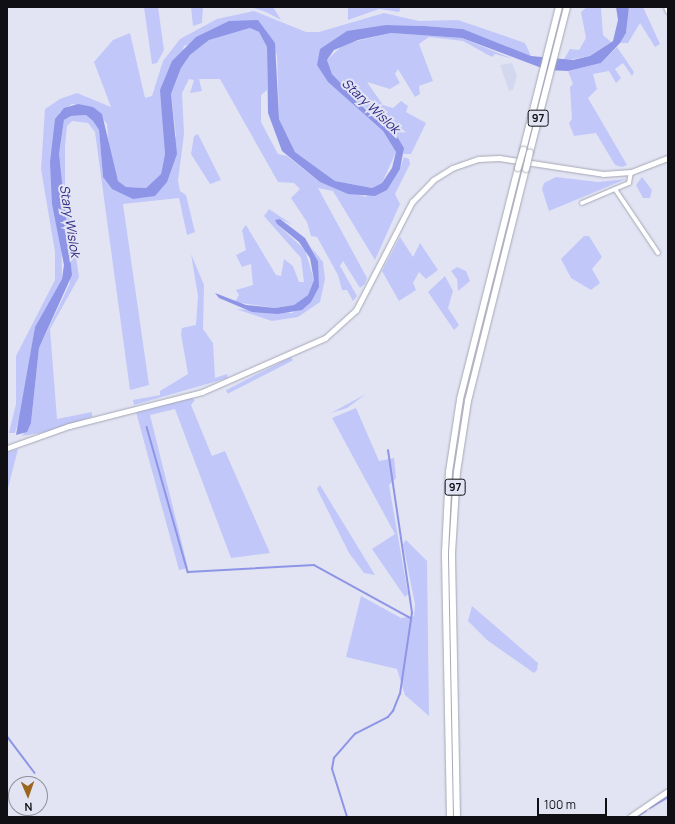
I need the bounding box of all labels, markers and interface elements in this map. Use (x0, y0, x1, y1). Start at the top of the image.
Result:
water label: Stary Wislok (339, 75, 403, 137)
road number: 97 (527, 109, 549, 127)
water label: Stary Wislok (57, 184, 83, 258)
road number: 97 (444, 478, 466, 496)
north arrow (8, 776, 48, 816)
scale bar (539, 790, 609, 816)
text: 100 m (544, 796, 576, 813)
text: N (24, 800, 33, 815)

